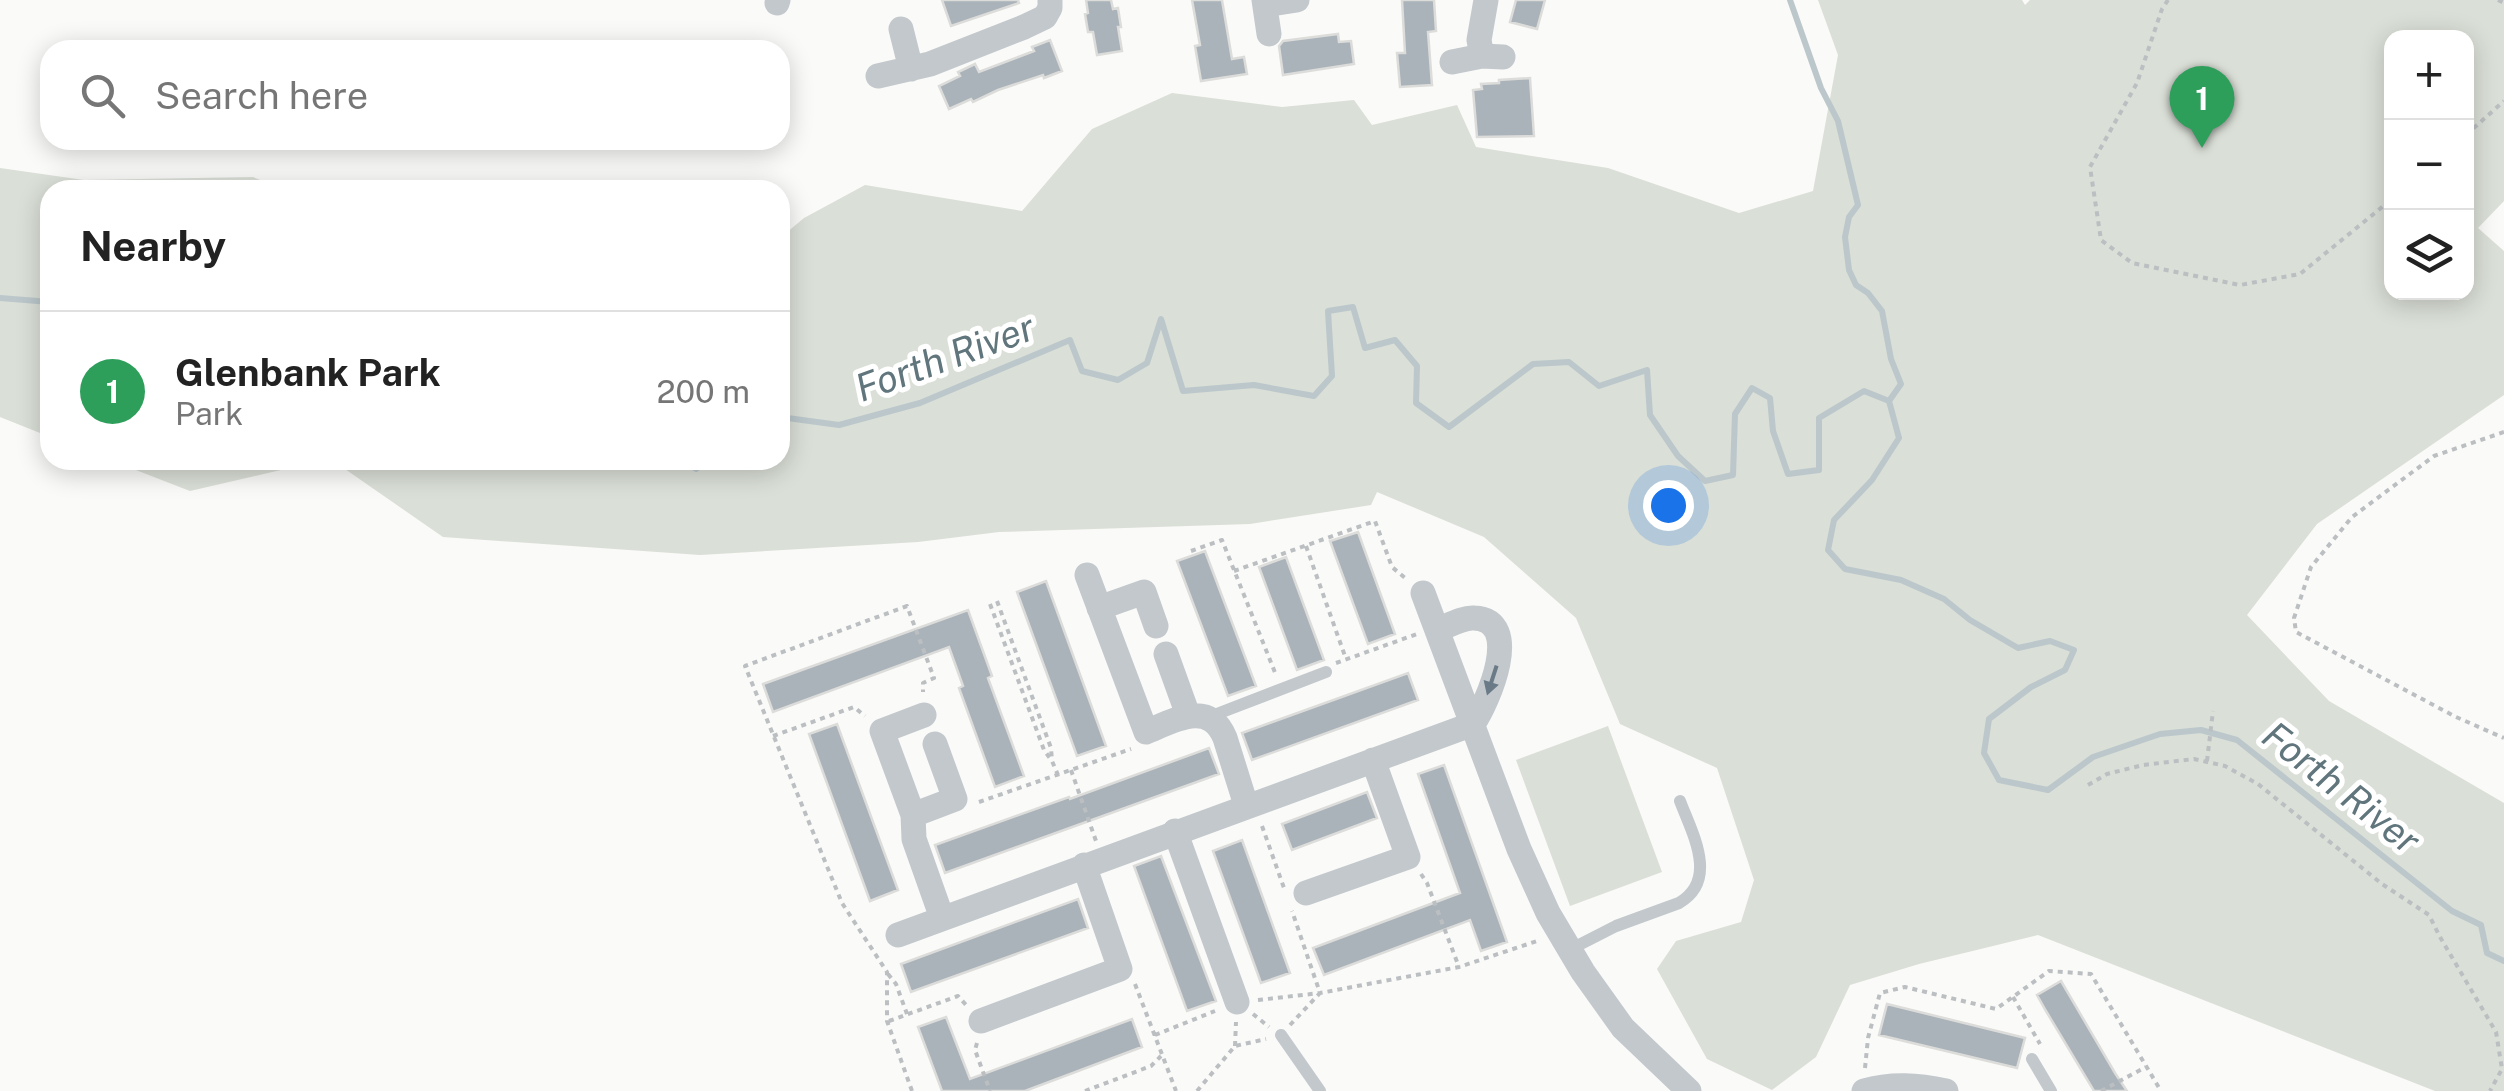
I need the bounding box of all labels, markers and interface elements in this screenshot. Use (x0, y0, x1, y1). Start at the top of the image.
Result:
map controls (2384, 30, 2474, 300)
button: + (2384, 30, 2474, 120)
search box (40, 40, 790, 150)
pin: 1 (2170, 66, 2234, 148)
icon: search (75, 68, 130, 123)
text: Search here (155, 73, 368, 118)
button: − (2384, 120, 2474, 210)
button: layers (2384, 210, 2474, 300)
text: Nearby (80, 221, 226, 270)
water label: Forth River (849, 304, 1041, 411)
text: Glenbank Park (175, 350, 441, 395)
text: 1 (106, 373, 119, 410)
text: 200 m (657, 373, 750, 410)
text: Park (175, 395, 243, 432)
your location (1643, 480, 1694, 531)
one-way arrow (1484, 665, 1499, 696)
water label: Forth River (2254, 712, 2430, 863)

